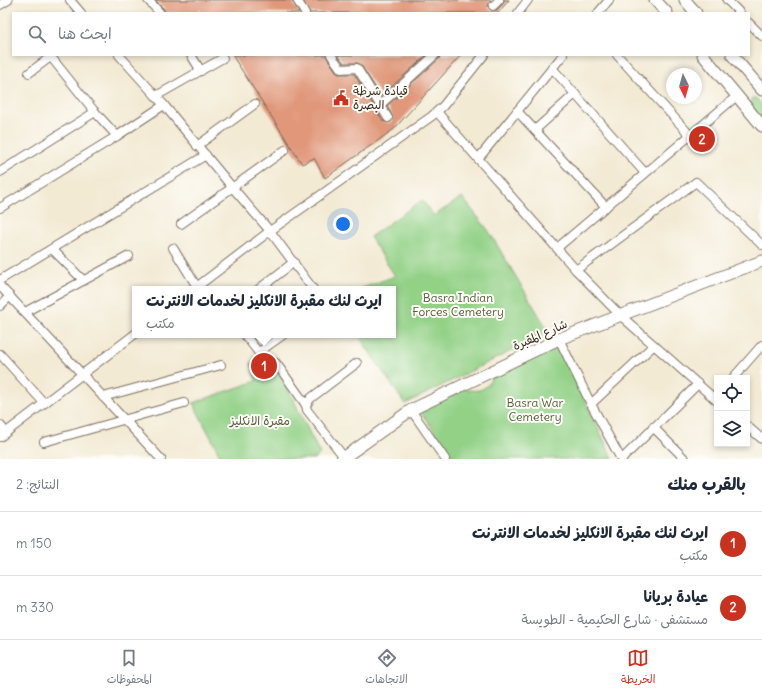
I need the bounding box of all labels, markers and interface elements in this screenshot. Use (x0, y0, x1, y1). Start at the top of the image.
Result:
search box (12, 12, 750, 56)
icon: search (26, 23, 48, 45)
text: ابحث هنا (58, 24, 112, 43)
north arrow (666, 68, 702, 104)
place label: قيادة شرطة البصرة (353, 83, 408, 113)
public building icon: قيادة شرطة البصرة (332, 89, 350, 107)
pin: 2 (689, 124, 715, 154)
your location (333, 214, 353, 234)
popup (132, 286, 396, 338)
park label: Basra Indian Forces Cemetery (412, 290, 504, 319)
text: ايرث لنك مقبرة الانكليز لخدمات الانترنت (146, 291, 382, 310)
text: مكتب (146, 315, 175, 332)
street label: شارع المقبرة (510, 316, 570, 355)
pin: 1 (251, 351, 277, 381)
map controls (714, 375, 750, 447)
button: locate (714, 375, 750, 411)
park label: Basra War Cemetery (507, 395, 564, 424)
button: layers (714, 411, 750, 447)
park label: مقبرة الانكليز (229, 413, 290, 429)
text: بالقرب منك (667, 473, 746, 495)
text: النتائج: 2 (16, 476, 59, 493)
text: ايرث لنك مقبرة الانكليز لخدمات الانترنت (472, 523, 708, 542)
text: 150 m (16, 535, 52, 552)
text: 1 (730, 535, 736, 552)
text: مكتب (680, 547, 708, 564)
text: عيادة بريانا (643, 587, 708, 606)
text: 330 m (16, 599, 54, 616)
text: 2 (729, 599, 737, 616)
text: مستشفى · شارع الحكيمية - الطويسة (521, 611, 708, 628)
tab: المحفوظات (107, 647, 152, 689)
tab: الاتجاهات (365, 647, 408, 689)
tab: الخريطة (621, 647, 655, 689)

